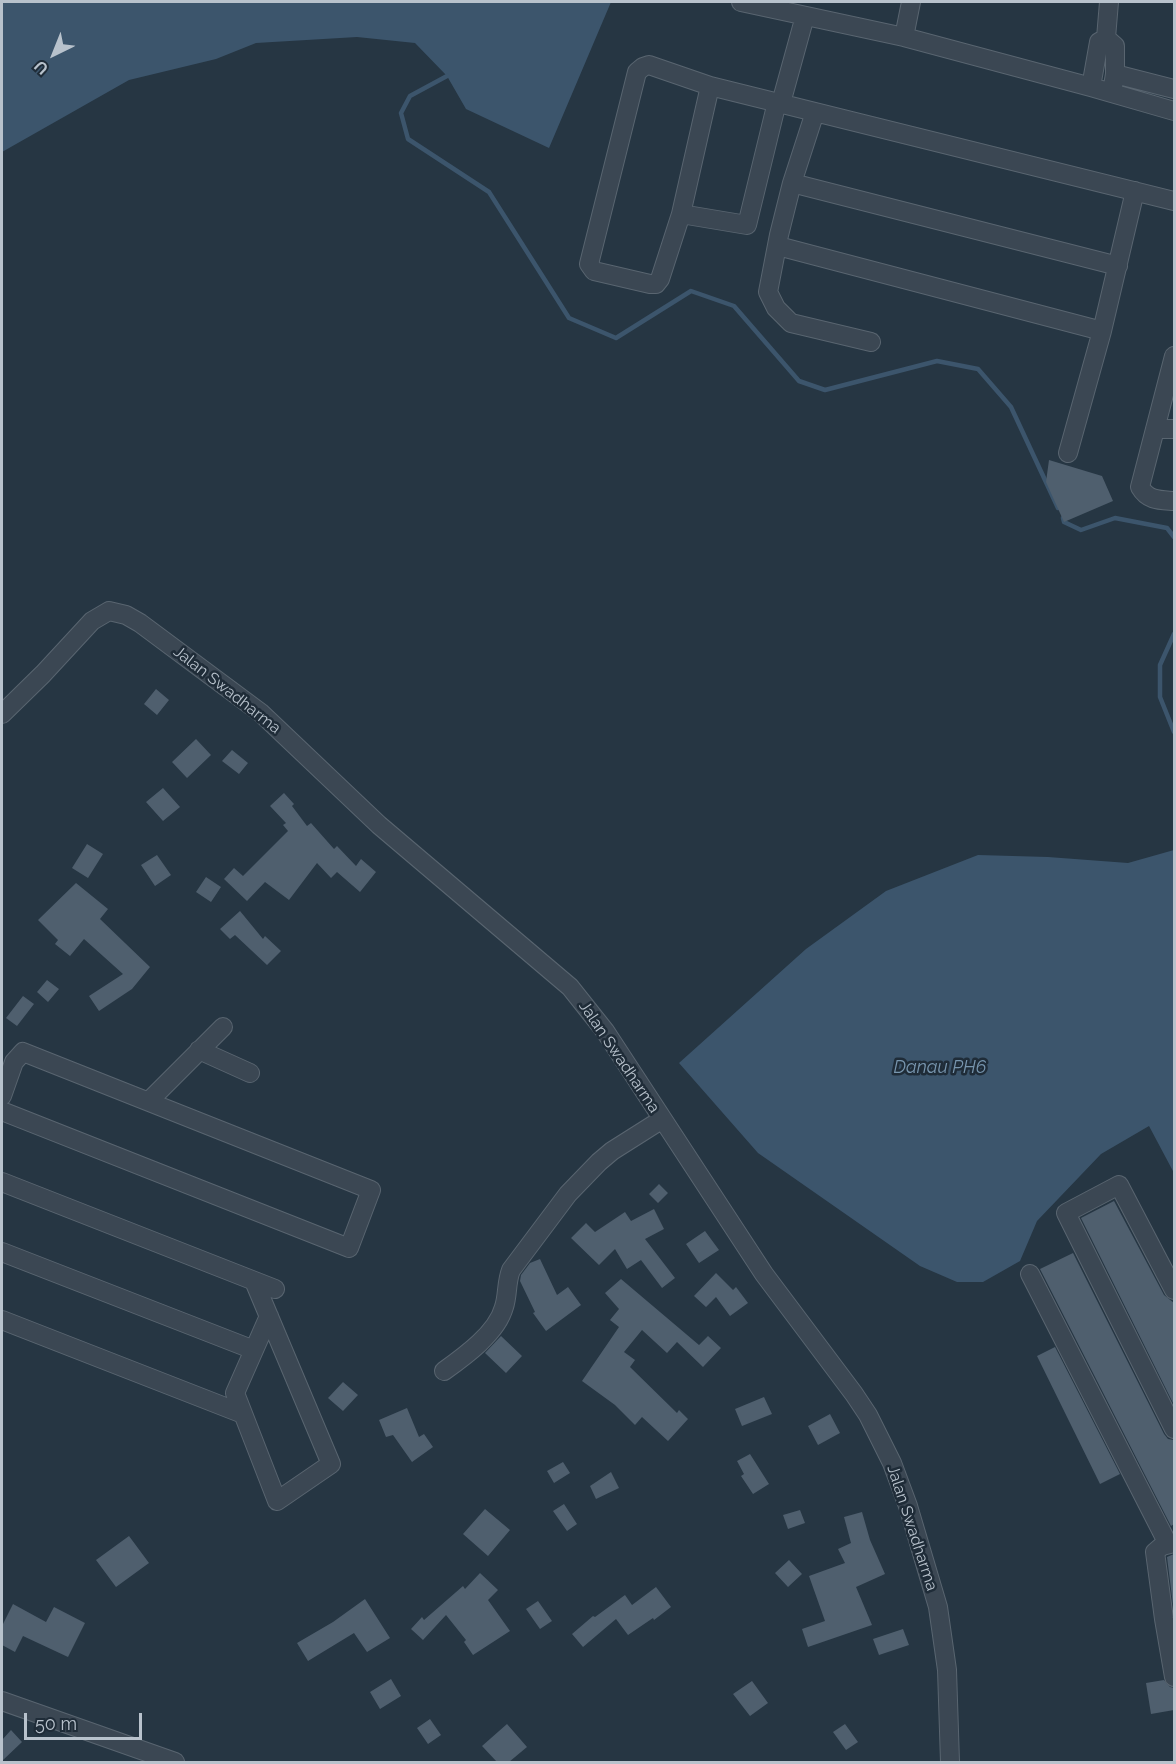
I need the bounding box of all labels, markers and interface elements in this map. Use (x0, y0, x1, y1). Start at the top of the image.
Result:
north arrow (24, 24, 84, 84)
text: U (31, 56, 52, 79)
street label: Jalan Swadharma (170, 642, 284, 738)
street label: Jalan Swadharma (574, 997, 664, 1117)
water label: Danau PH6 (894, 1057, 986, 1079)
street label: Jalan Swadharma (883, 1463, 941, 1593)
scale bar (27, 1701, 146, 1739)
text: 50 m (35, 1713, 77, 1734)

